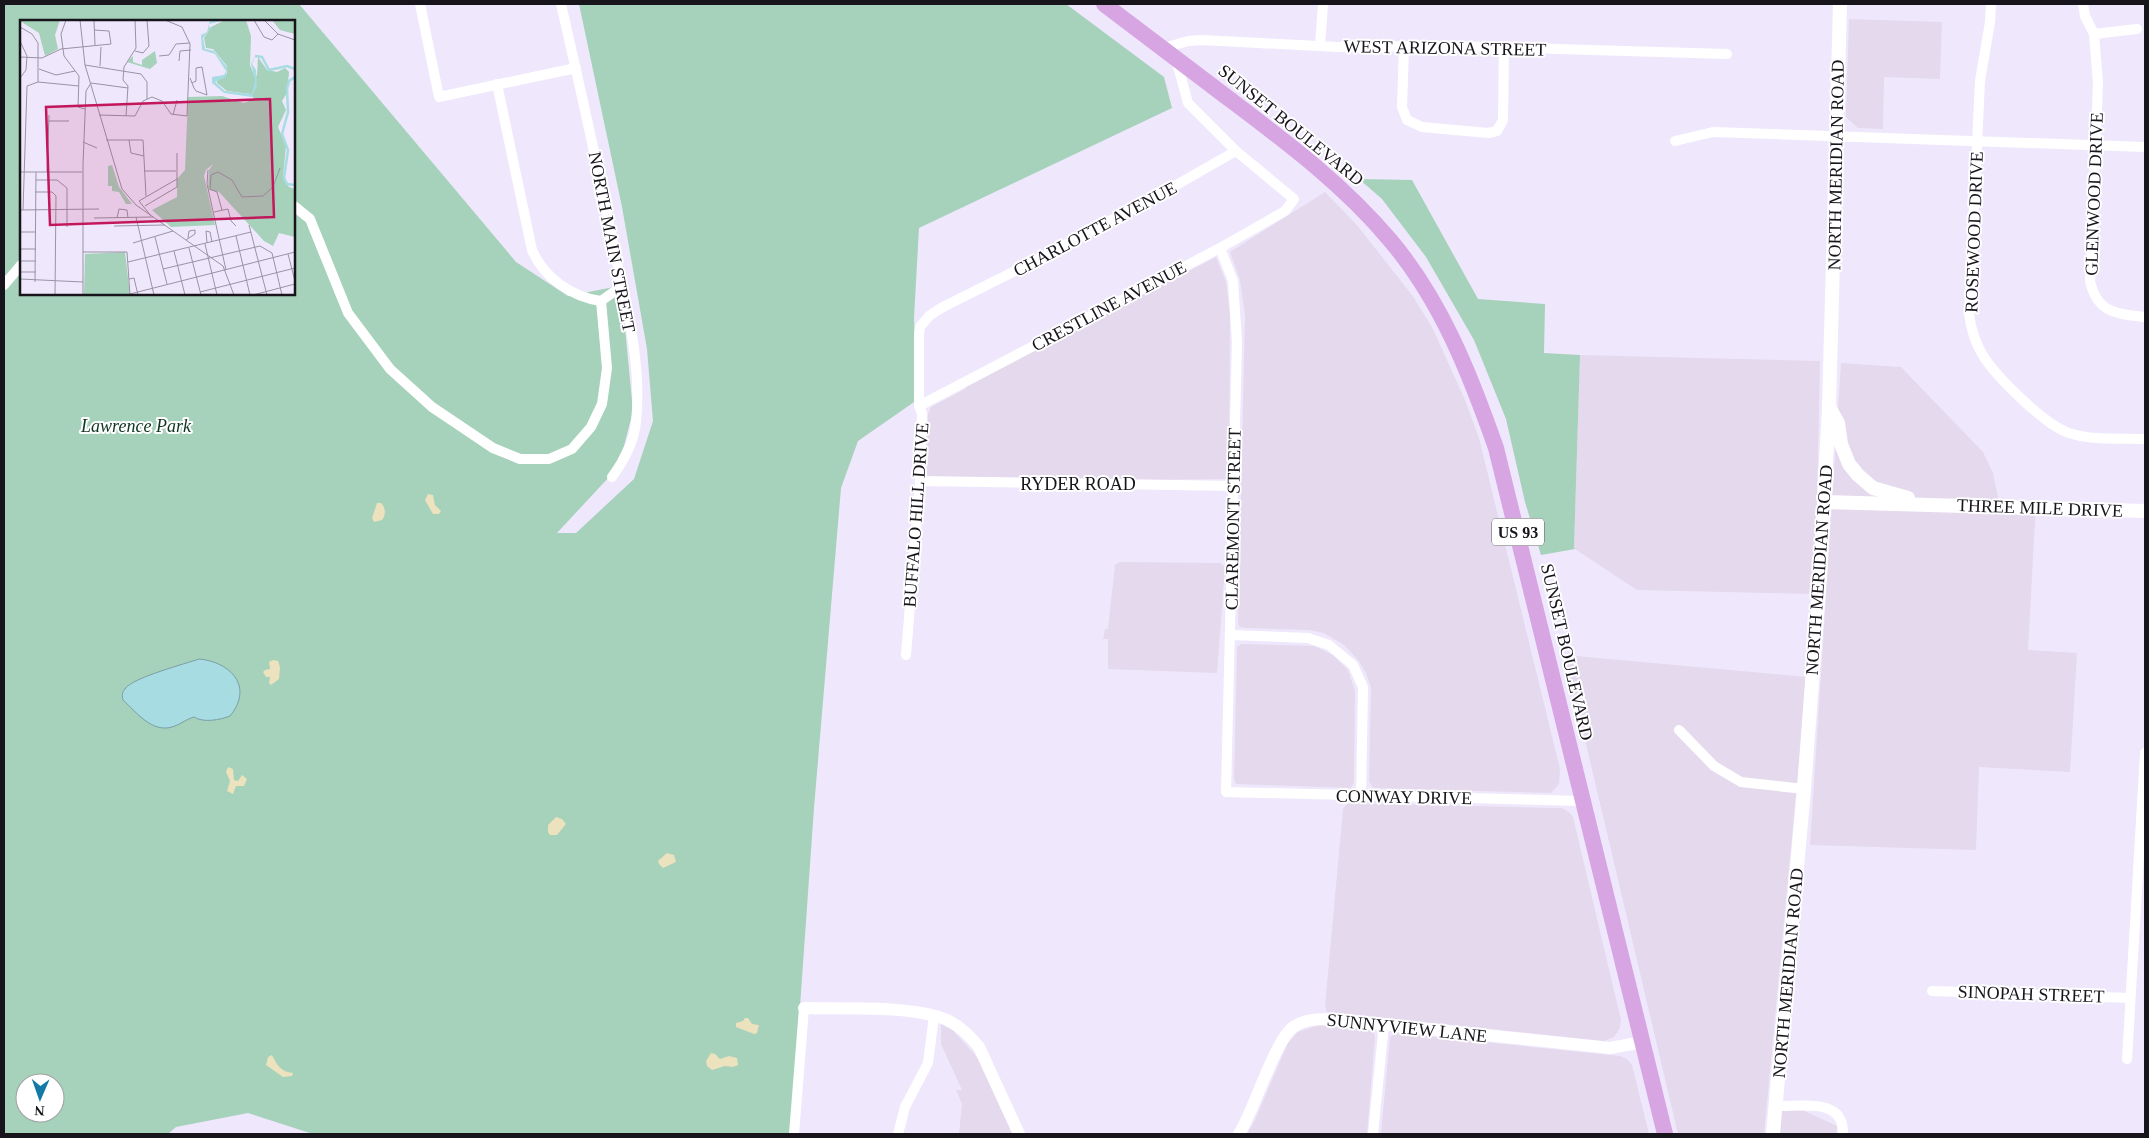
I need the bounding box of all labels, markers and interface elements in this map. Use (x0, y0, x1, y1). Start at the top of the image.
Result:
inset map (20, 20, 295, 295)
street label: WEST ARIZONA STREET (1344, 36, 1546, 60)
street label: NORTH MERIDIAN ROAD (1824, 59, 1848, 271)
street label: SUNSET BOULEVARD (1214, 60, 1368, 190)
street label: GLENWOOD DRIVE (2081, 112, 2107, 276)
street label: NORTH MAIN STREET (585, 150, 639, 334)
street label: ROSEWOOD DRIVE (1961, 151, 1987, 313)
street label: CHARLOTTE AVENUE (1010, 177, 1180, 281)
street label: CRESTLINE AVENUE (1028, 257, 1190, 355)
park label: Lawrence Park (80, 416, 192, 436)
street label: BUFFALO HILL DRIVE (900, 422, 932, 608)
street label: CLAREMONT STREET (1221, 428, 1245, 610)
street label: NORTH MERIDIAN ROAD (1802, 464, 1836, 676)
street label: RYDER ROAD (1020, 474, 1136, 494)
street label: THREE MILE DRIVE (1957, 495, 2123, 521)
road number: US 93 (1492, 518, 1544, 546)
street label: SUNSET BOULEVARD (1537, 562, 1597, 742)
street label: CONWAY DRIVE (1336, 786, 1472, 808)
street label: NORTH MERIDIAN ROAD (1769, 867, 1807, 1079)
street label: SINOPAH STREET (1957, 981, 2105, 1007)
street label: SUNNYVIEW LANE (1326, 1010, 1488, 1046)
north arrow (15, 1073, 65, 1123)
text: N (34, 1103, 45, 1118)

